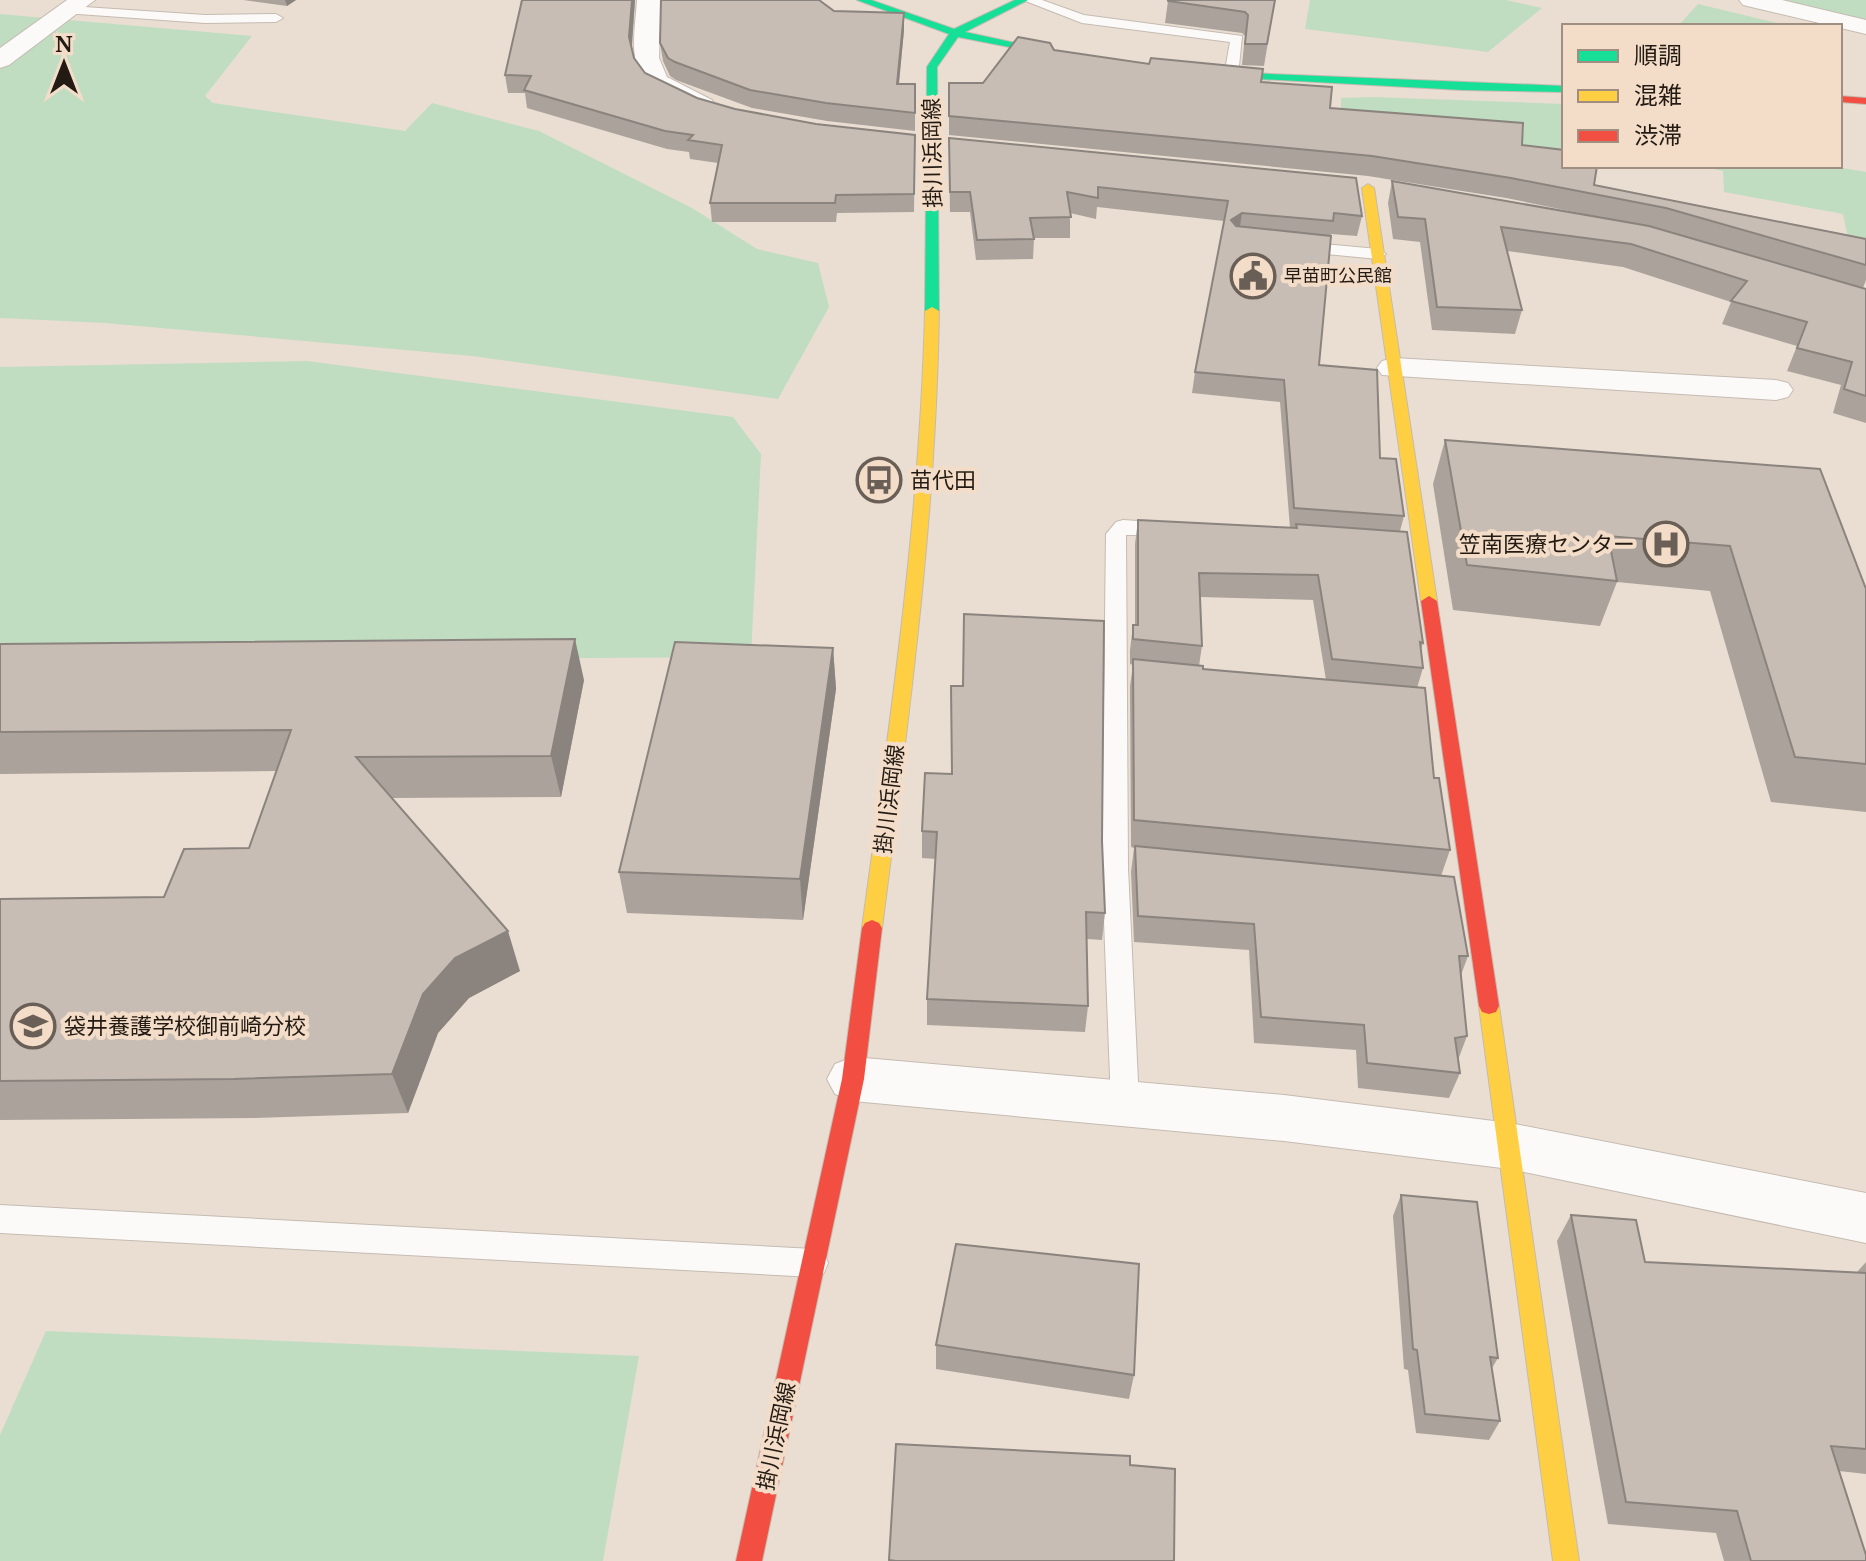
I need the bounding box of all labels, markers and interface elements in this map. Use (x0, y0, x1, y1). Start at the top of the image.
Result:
north arrow (24, 24, 104, 104)
legend (1562, 24, 1842, 168)
text: N (55, 28, 73, 58)
text: 順調 (1634, 38, 1682, 71)
text: 混雑 (1634, 78, 1682, 111)
street label: 掛川浜岡線 (915, 98, 947, 208)
text: 渋滞 (1634, 118, 1682, 151)
public building icon: 早苗町公民館 (1229, 252, 1277, 300)
place label: 早苗町公民館 (1284, 263, 1392, 287)
bus stop icon: 苗代田 (855, 456, 903, 504)
place label: 苗代田 (910, 464, 976, 494)
hospital icon: 笠南医療センター (1642, 520, 1690, 568)
place label: 笠南医療センター (1459, 528, 1635, 558)
street label: 掛川浜岡線 (866, 742, 910, 855)
school or university icon: 袋井養護学校御前崎分校 (9, 1002, 57, 1050)
place label: 袋井養護学校御前崎分校 (64, 1010, 306, 1040)
street label: 掛川浜岡線 (749, 1379, 801, 1493)

